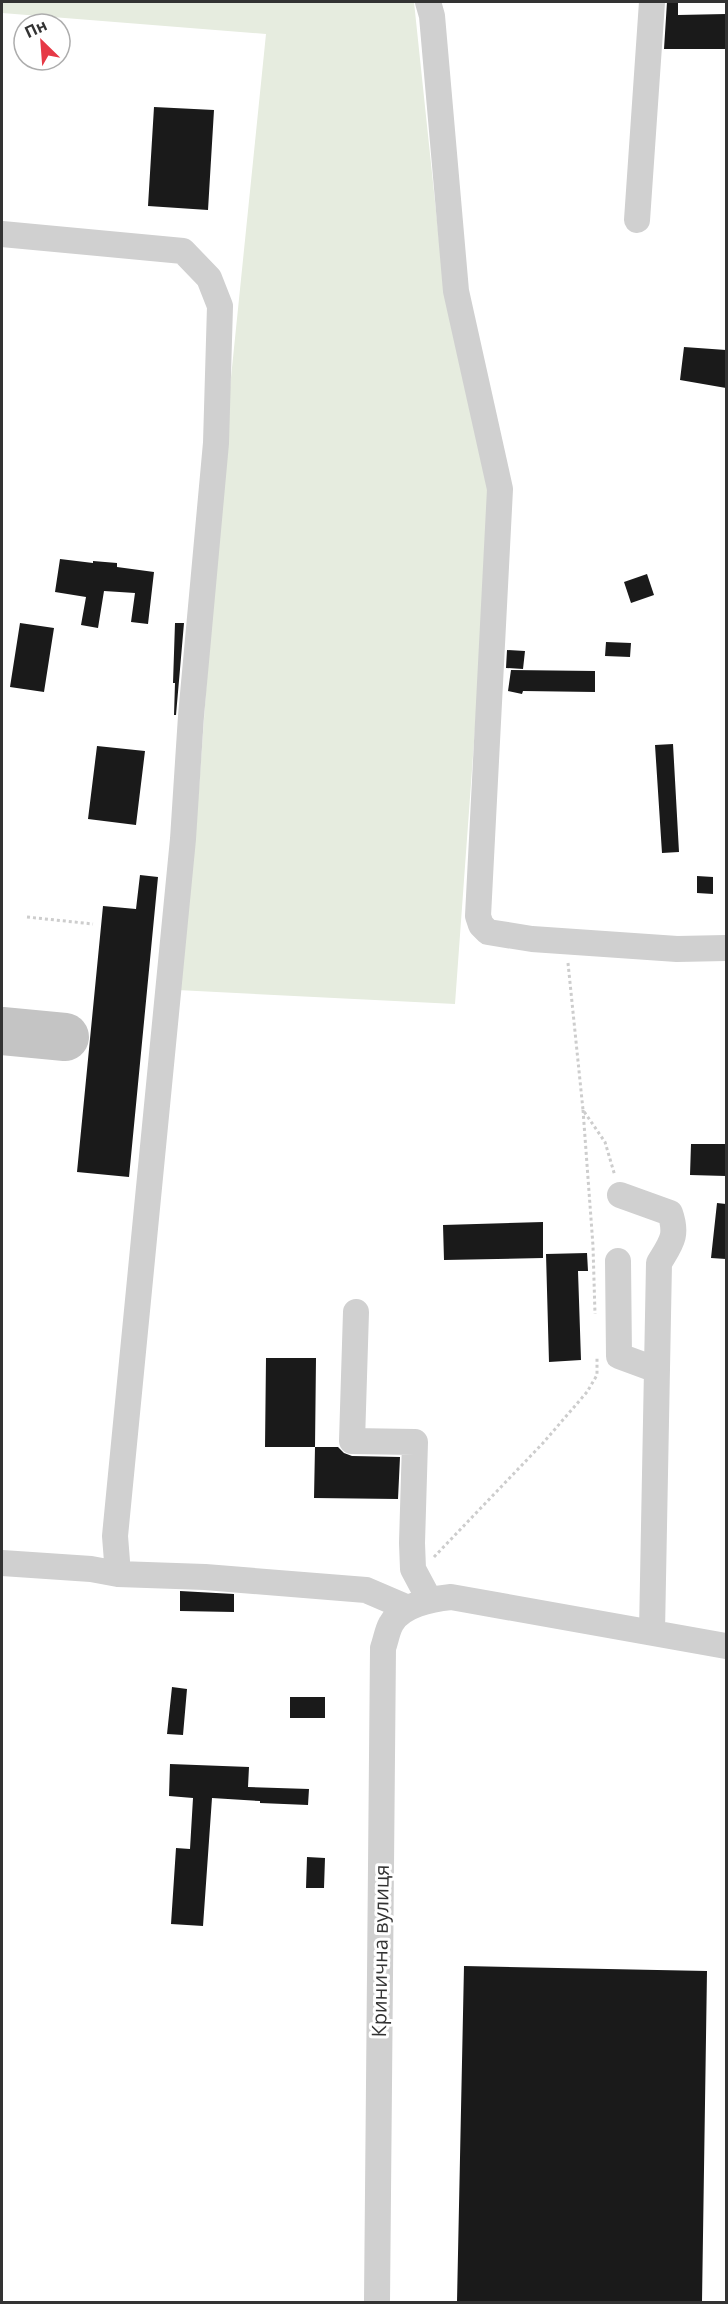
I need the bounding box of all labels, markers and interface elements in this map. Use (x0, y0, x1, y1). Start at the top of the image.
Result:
north arrow (12, 12, 72, 72)
text: Пн (21, 14, 51, 43)
street label: Кринична вулиця (365, 1864, 395, 2038)

